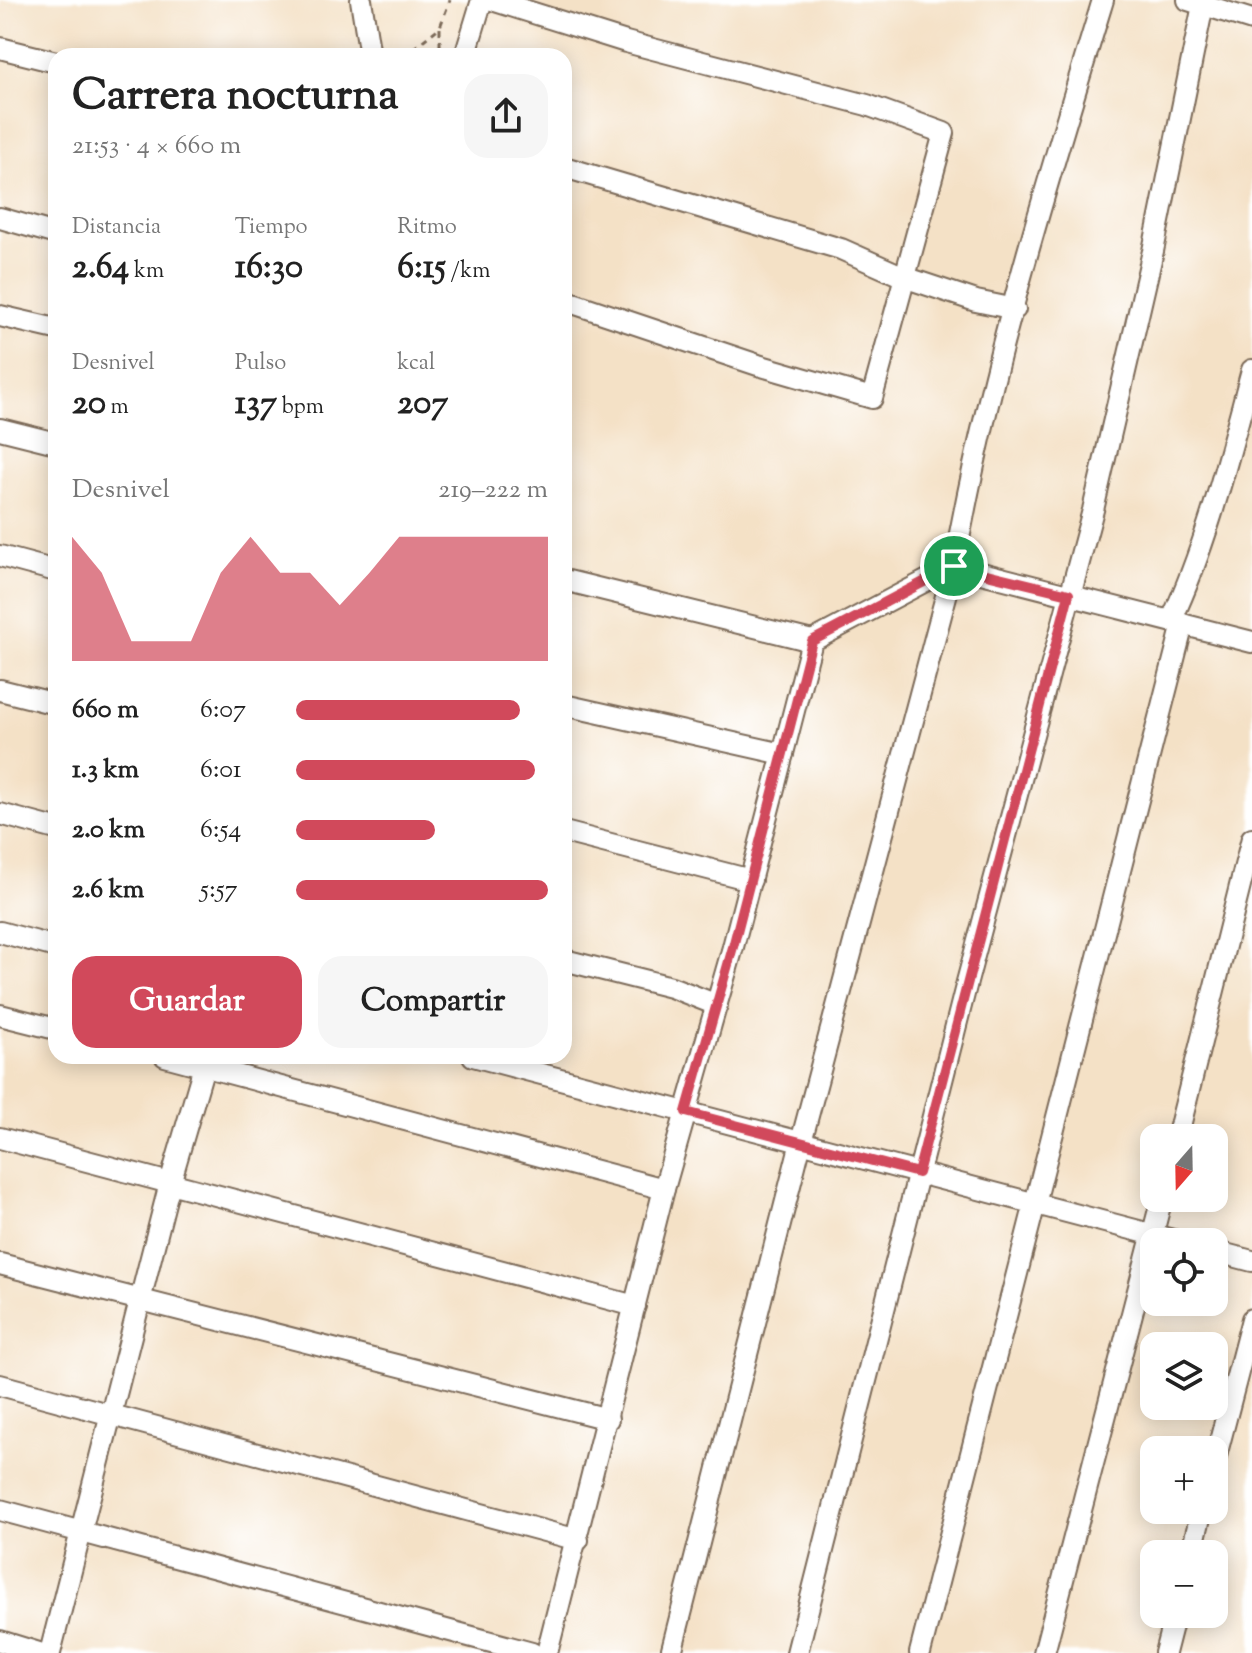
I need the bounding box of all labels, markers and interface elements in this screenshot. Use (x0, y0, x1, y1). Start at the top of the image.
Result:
text: Carrera nocturna (72, 66, 399, 129)
button: share (464, 74, 548, 158)
text: 21:53 · 4 × 660 m (72, 128, 241, 165)
text: Distancia (72, 212, 161, 244)
text: Tiempo (235, 212, 308, 244)
text: Ritmo (397, 212, 457, 244)
text: 2.64 (72, 244, 129, 293)
text: 16:30 (235, 244, 303, 293)
text: 6:15 (397, 244, 446, 293)
text: km (129, 256, 164, 288)
text: /km (446, 256, 490, 288)
text: Desnivel (72, 348, 155, 380)
text: Pulso (235, 348, 286, 380)
text: kcal (397, 348, 435, 380)
text: 20 (72, 380, 106, 429)
text: 137 (235, 380, 277, 429)
text: 207 (397, 380, 448, 429)
text: m (106, 392, 129, 424)
text: bpm (277, 392, 324, 424)
text: Desnivel (72, 472, 170, 509)
text: 219–222 m (438, 472, 548, 509)
pin (920, 532, 988, 600)
icon: arrive (932, 544, 976, 588)
text: 660 m (72, 692, 139, 729)
text: 6:07 (200, 692, 246, 729)
text: 1.3 km (72, 752, 139, 789)
text: 6:01 (200, 752, 242, 789)
text: 2.0 km (72, 812, 145, 849)
text: 6:54 (200, 812, 241, 849)
text: 2.6 km (72, 872, 144, 909)
text: 5:57 (200, 872, 238, 909)
button: Guardar (72, 956, 302, 1048)
button: Compartir (318, 956, 548, 1048)
north arrow (1140, 1124, 1228, 1212)
map controls (1140, 1124, 1228, 1628)
button: locate (1140, 1228, 1228, 1316)
button: layers (1140, 1332, 1228, 1420)
button: + (1140, 1436, 1228, 1524)
button: − (1140, 1540, 1228, 1628)

